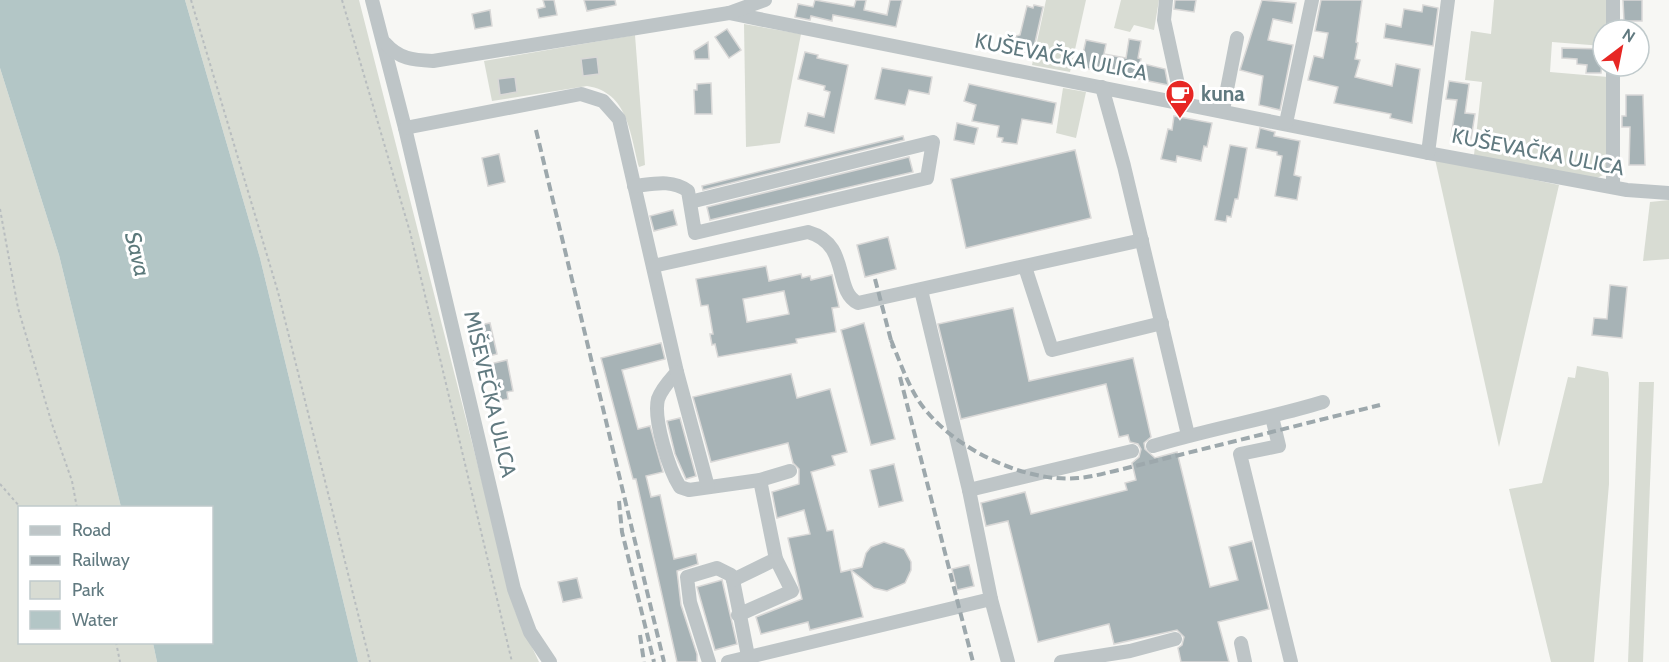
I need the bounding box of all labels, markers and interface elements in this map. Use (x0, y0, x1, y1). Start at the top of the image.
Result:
north arrow (1591, 18, 1651, 78)
text: N (1619, 25, 1639, 47)
street label: KUŠEVAČKA ULICA (973, 28, 1150, 86)
cafe icon: kuna (1164, 78, 1196, 120)
place label: kuna (1201, 81, 1245, 106)
street label: KUŠEVAČKA ULICA (1450, 123, 1627, 181)
water label: Sava (119, 229, 156, 279)
street label: MIŠEVEČKA ULICA (459, 308, 522, 480)
legend (18, 506, 213, 644)
text: Road (72, 519, 111, 541)
text: Railway (72, 549, 130, 571)
text: Park (72, 579, 105, 601)
text: Water (72, 609, 118, 631)

